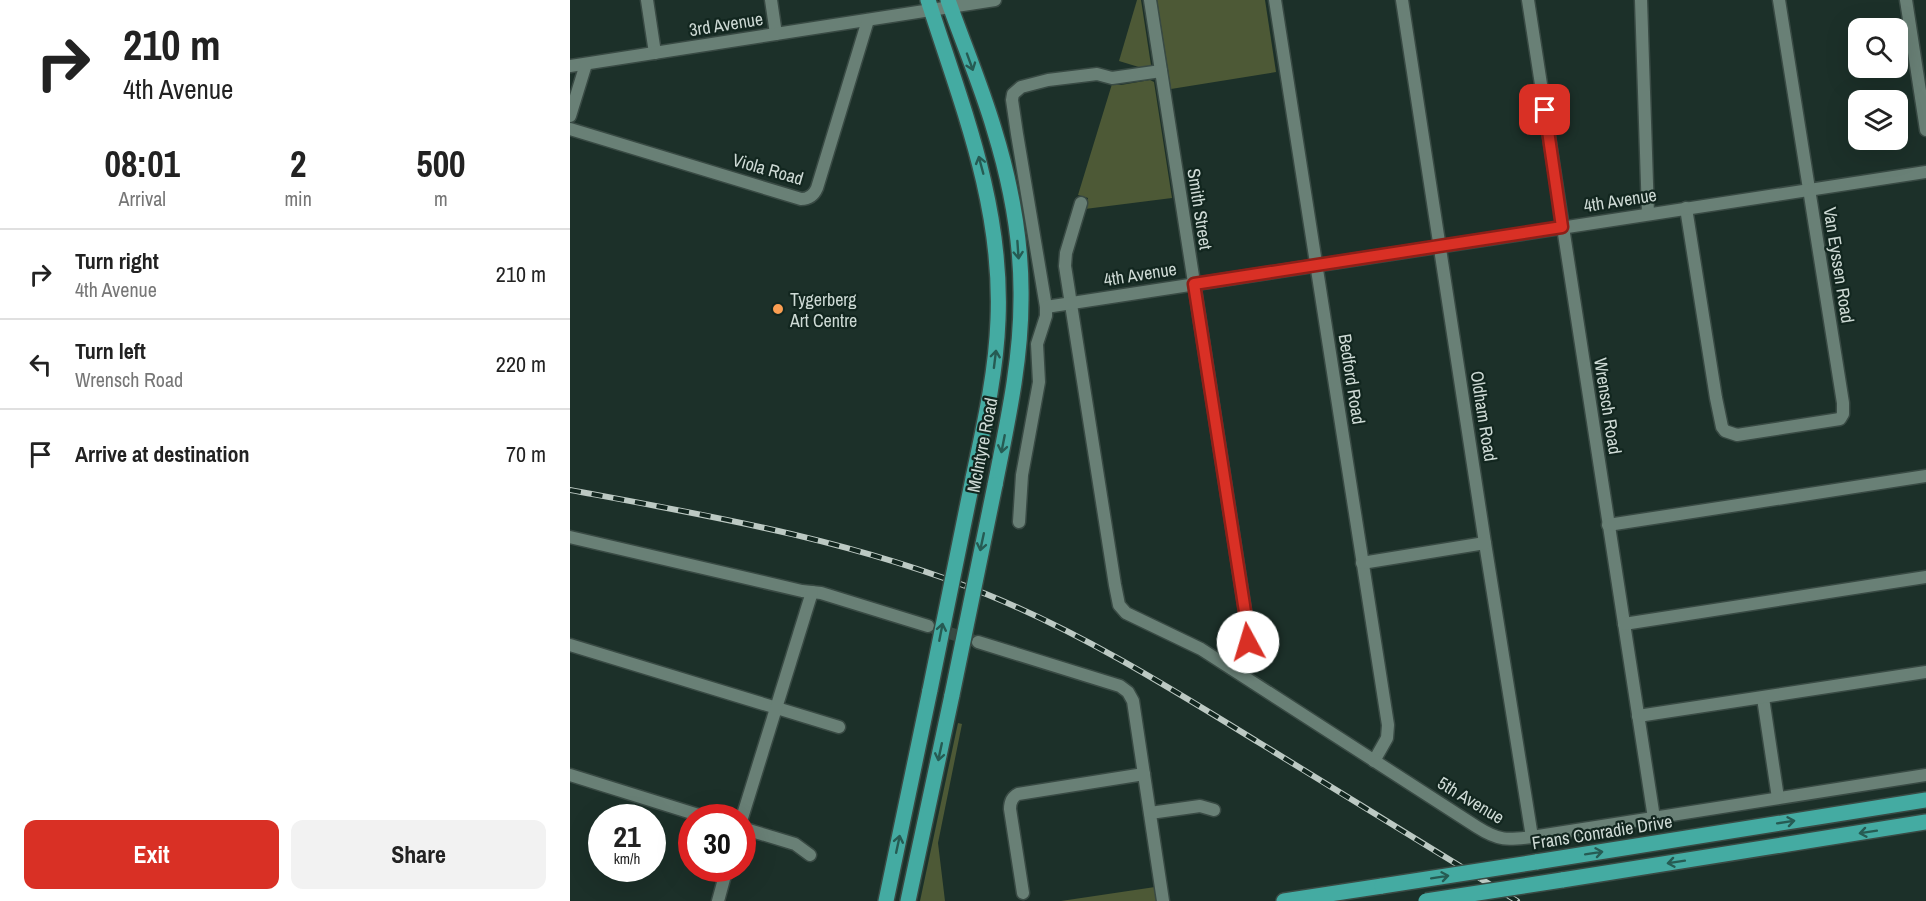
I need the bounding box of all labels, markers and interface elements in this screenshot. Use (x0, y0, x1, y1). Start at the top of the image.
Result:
street label: 3rd Avenue (687, 6, 765, 42)
text: 210 m (123, 17, 221, 73)
map controls (1848, 18, 1908, 150)
button: search (1848, 18, 1908, 78)
icon: right (24, 24, 102, 102)
one-way arrow (966, 52, 977, 71)
text: 4th Avenue (123, 71, 233, 107)
pin (1519, 84, 1570, 135)
button: layers (1848, 90, 1908, 150)
icon: arrive (1528, 93, 1561, 126)
text: 08:01 (104, 140, 180, 188)
text: 2 (290, 140, 306, 188)
text: 500 (416, 140, 466, 188)
street label: Viola Road (730, 147, 806, 191)
one-way arrow (974, 156, 986, 175)
street label: Smith Street (1181, 167, 1219, 251)
street label: 4th Avenue (1582, 182, 1658, 218)
text: Arrival (119, 185, 166, 212)
text: min (284, 185, 312, 212)
text: m (434, 185, 448, 212)
street label: Van Eyssen Road (1817, 205, 1861, 325)
one-way arrow (1013, 240, 1024, 260)
text: Turn right (75, 246, 159, 276)
street label: 4th Avenue (1102, 256, 1178, 292)
icon: right (24, 258, 57, 291)
text: 210 m (496, 259, 546, 289)
text: 4th Avenue (75, 276, 157, 303)
place label: Tygerberg Art Centre (789, 287, 857, 333)
marker: Tygerberg Art Centre (771, 302, 785, 316)
street label: Bedford Road (1333, 332, 1371, 426)
text: Turn left (75, 336, 146, 366)
icon: left (24, 348, 57, 381)
text: 220 m (496, 349, 546, 379)
one-way arrow (990, 349, 1001, 369)
street label: Wrensch Road (1588, 356, 1628, 456)
text: Wrensch Road (75, 366, 183, 393)
street label: Oldham Road (1465, 369, 1503, 463)
street label: McIntyre Road (961, 396, 1003, 494)
one-way arrow (997, 434, 1008, 453)
icon: arrive (24, 438, 57, 471)
text: Arrive at destination (75, 439, 249, 469)
text: 70 m (506, 439, 546, 469)
one-way arrow (976, 531, 987, 551)
position arrow (1216, 610, 1280, 674)
one-way arrow (936, 623, 947, 643)
one-way arrow (934, 742, 945, 762)
street label: 5th Avenue (1433, 770, 1509, 830)
speed limit sign: 30 (678, 804, 756, 882)
street label: Frans Conradie Drive (1530, 809, 1674, 855)
text: 21 (613, 816, 641, 856)
one-way arrow (1776, 816, 1795, 827)
button: Exit (24, 820, 279, 889)
button: Share (291, 820, 546, 889)
one-way arrow (1859, 826, 1879, 837)
one-way arrow (893, 834, 904, 854)
one-way arrow (1583, 847, 1603, 858)
text: km/h (614, 848, 640, 869)
one-way arrow (1666, 857, 1686, 868)
one-way arrow (1430, 871, 1449, 882)

